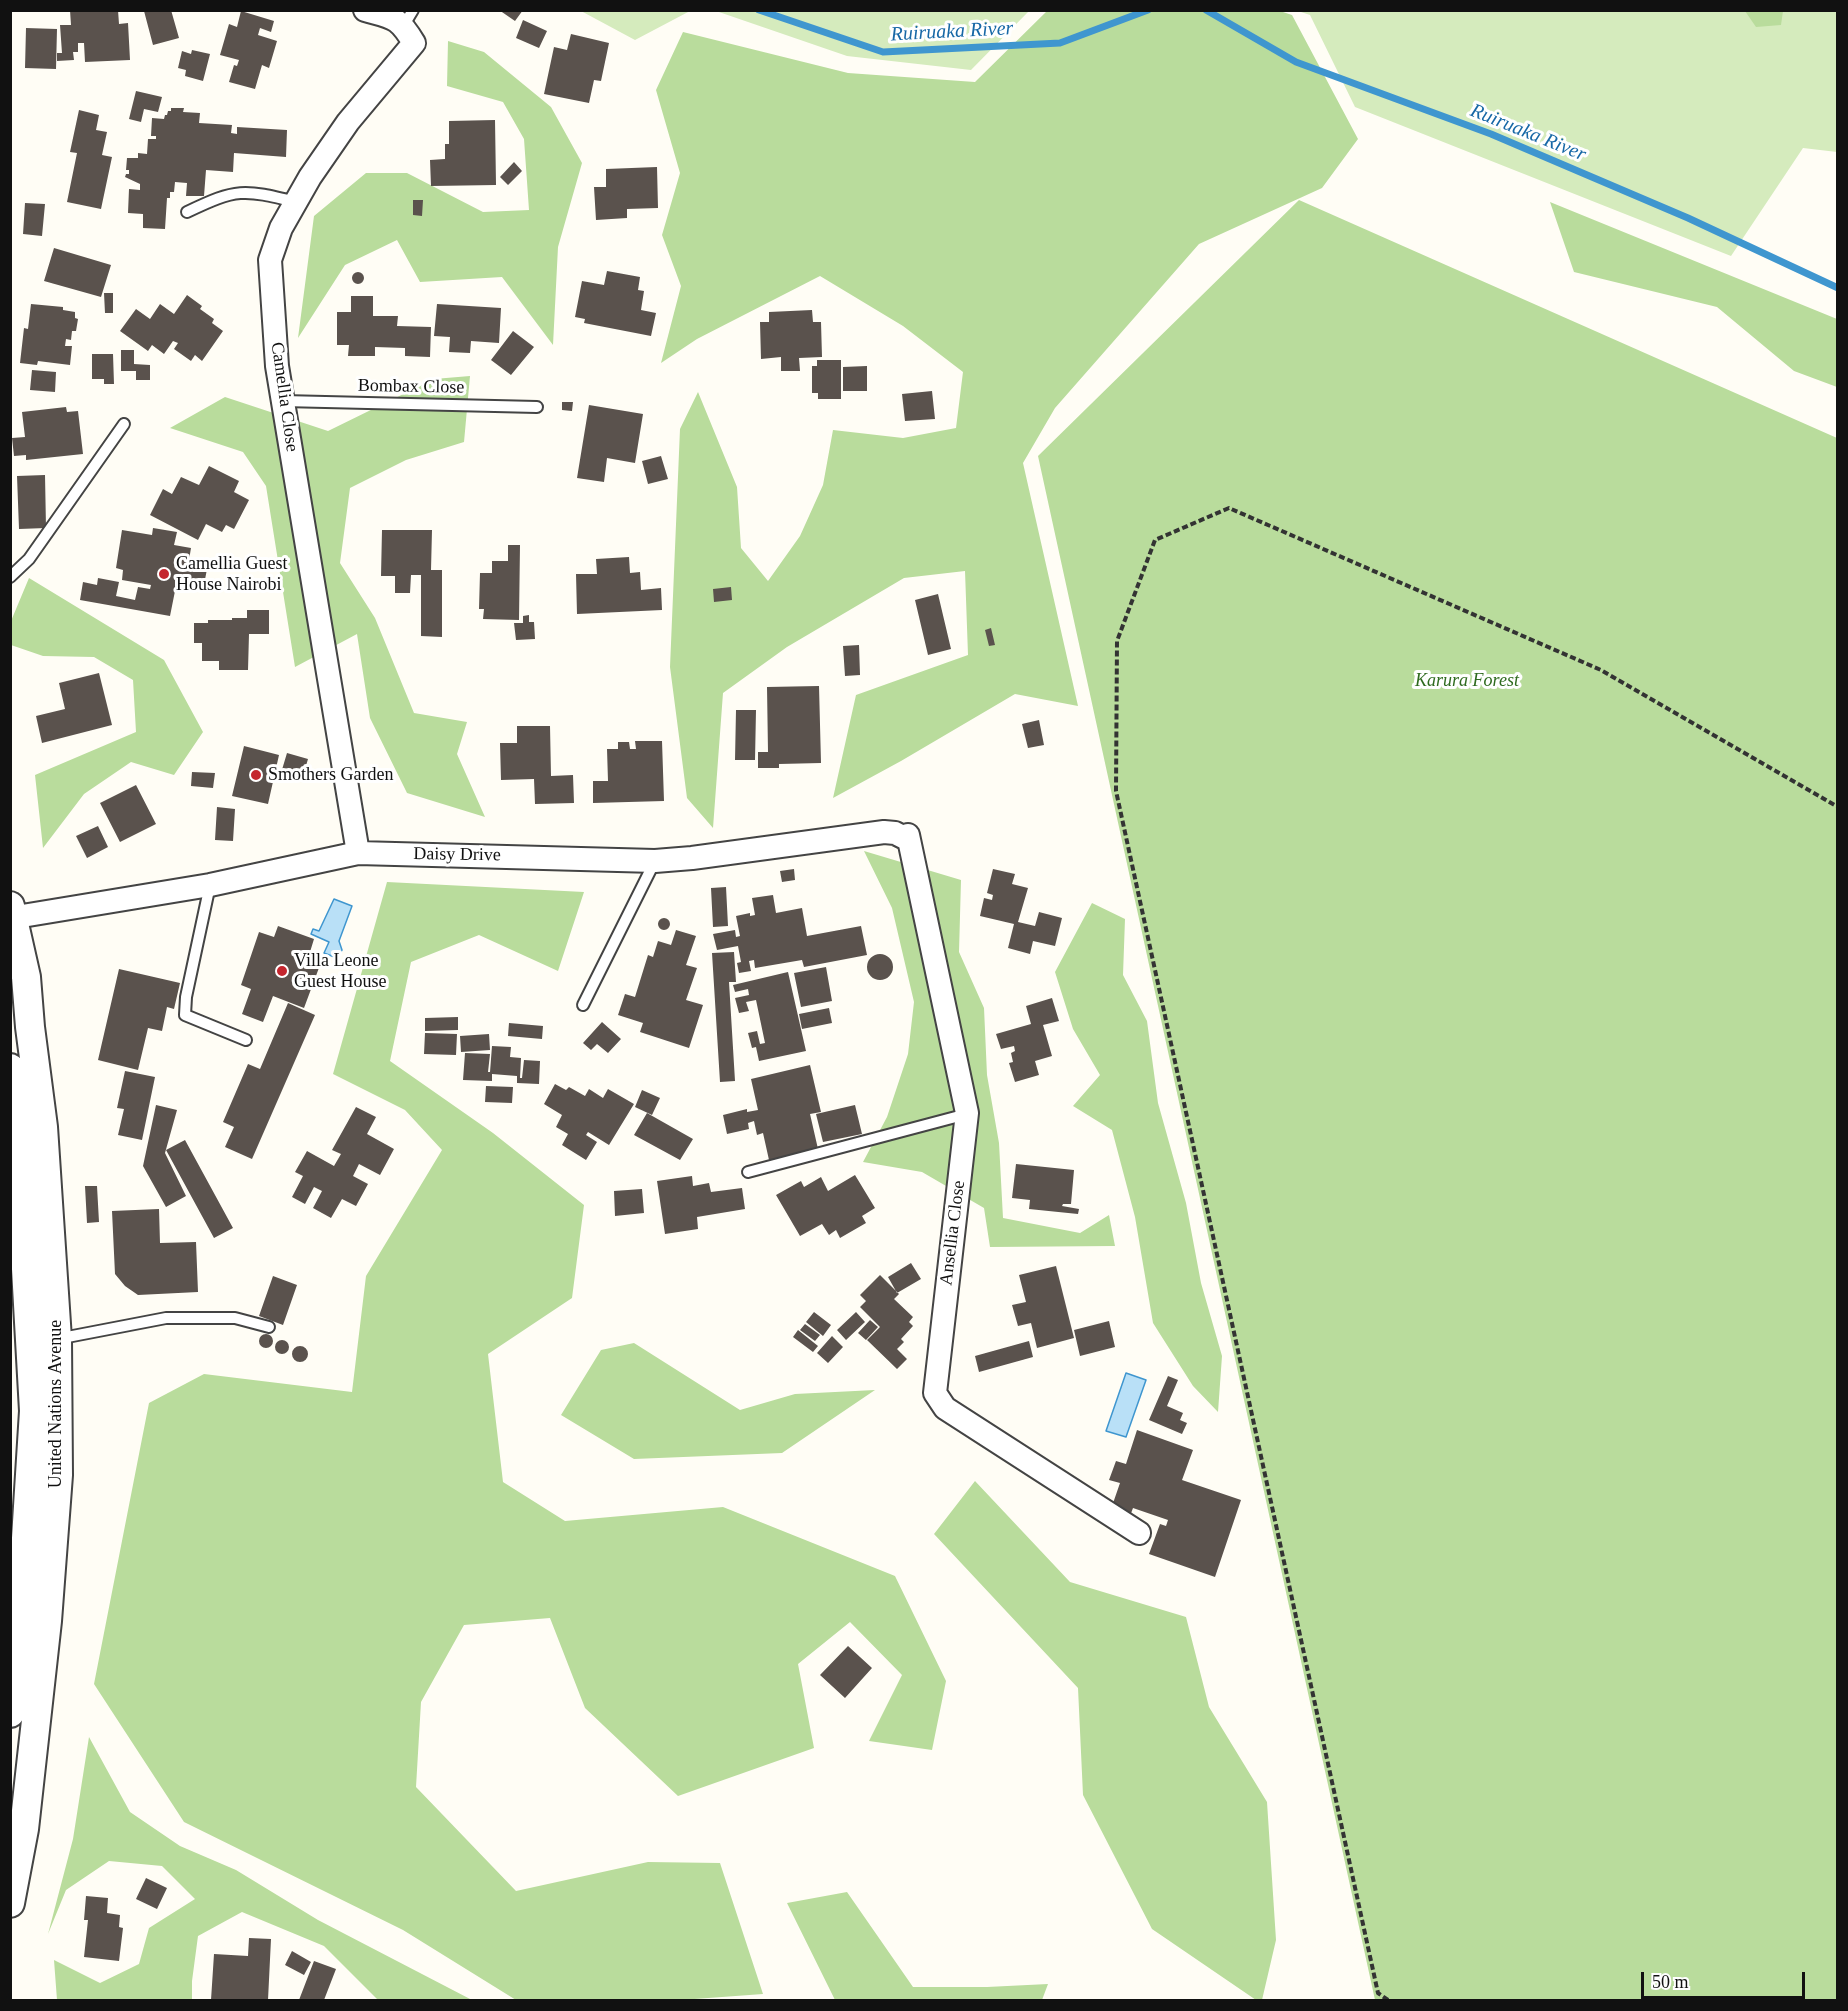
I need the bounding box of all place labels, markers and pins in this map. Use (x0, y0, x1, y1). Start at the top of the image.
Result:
place label: Camellia Guest House Nairobi (176, 553, 287, 596)
marker: Camellia Guest House Nairobi (157, 567, 171, 581)
place label: Smothers Garden (268, 764, 393, 786)
marker: Smothers Garden (249, 768, 263, 782)
place label: Villa Leone Guest House (294, 950, 386, 992)
marker: Villa Leone Guest House (275, 964, 289, 978)

